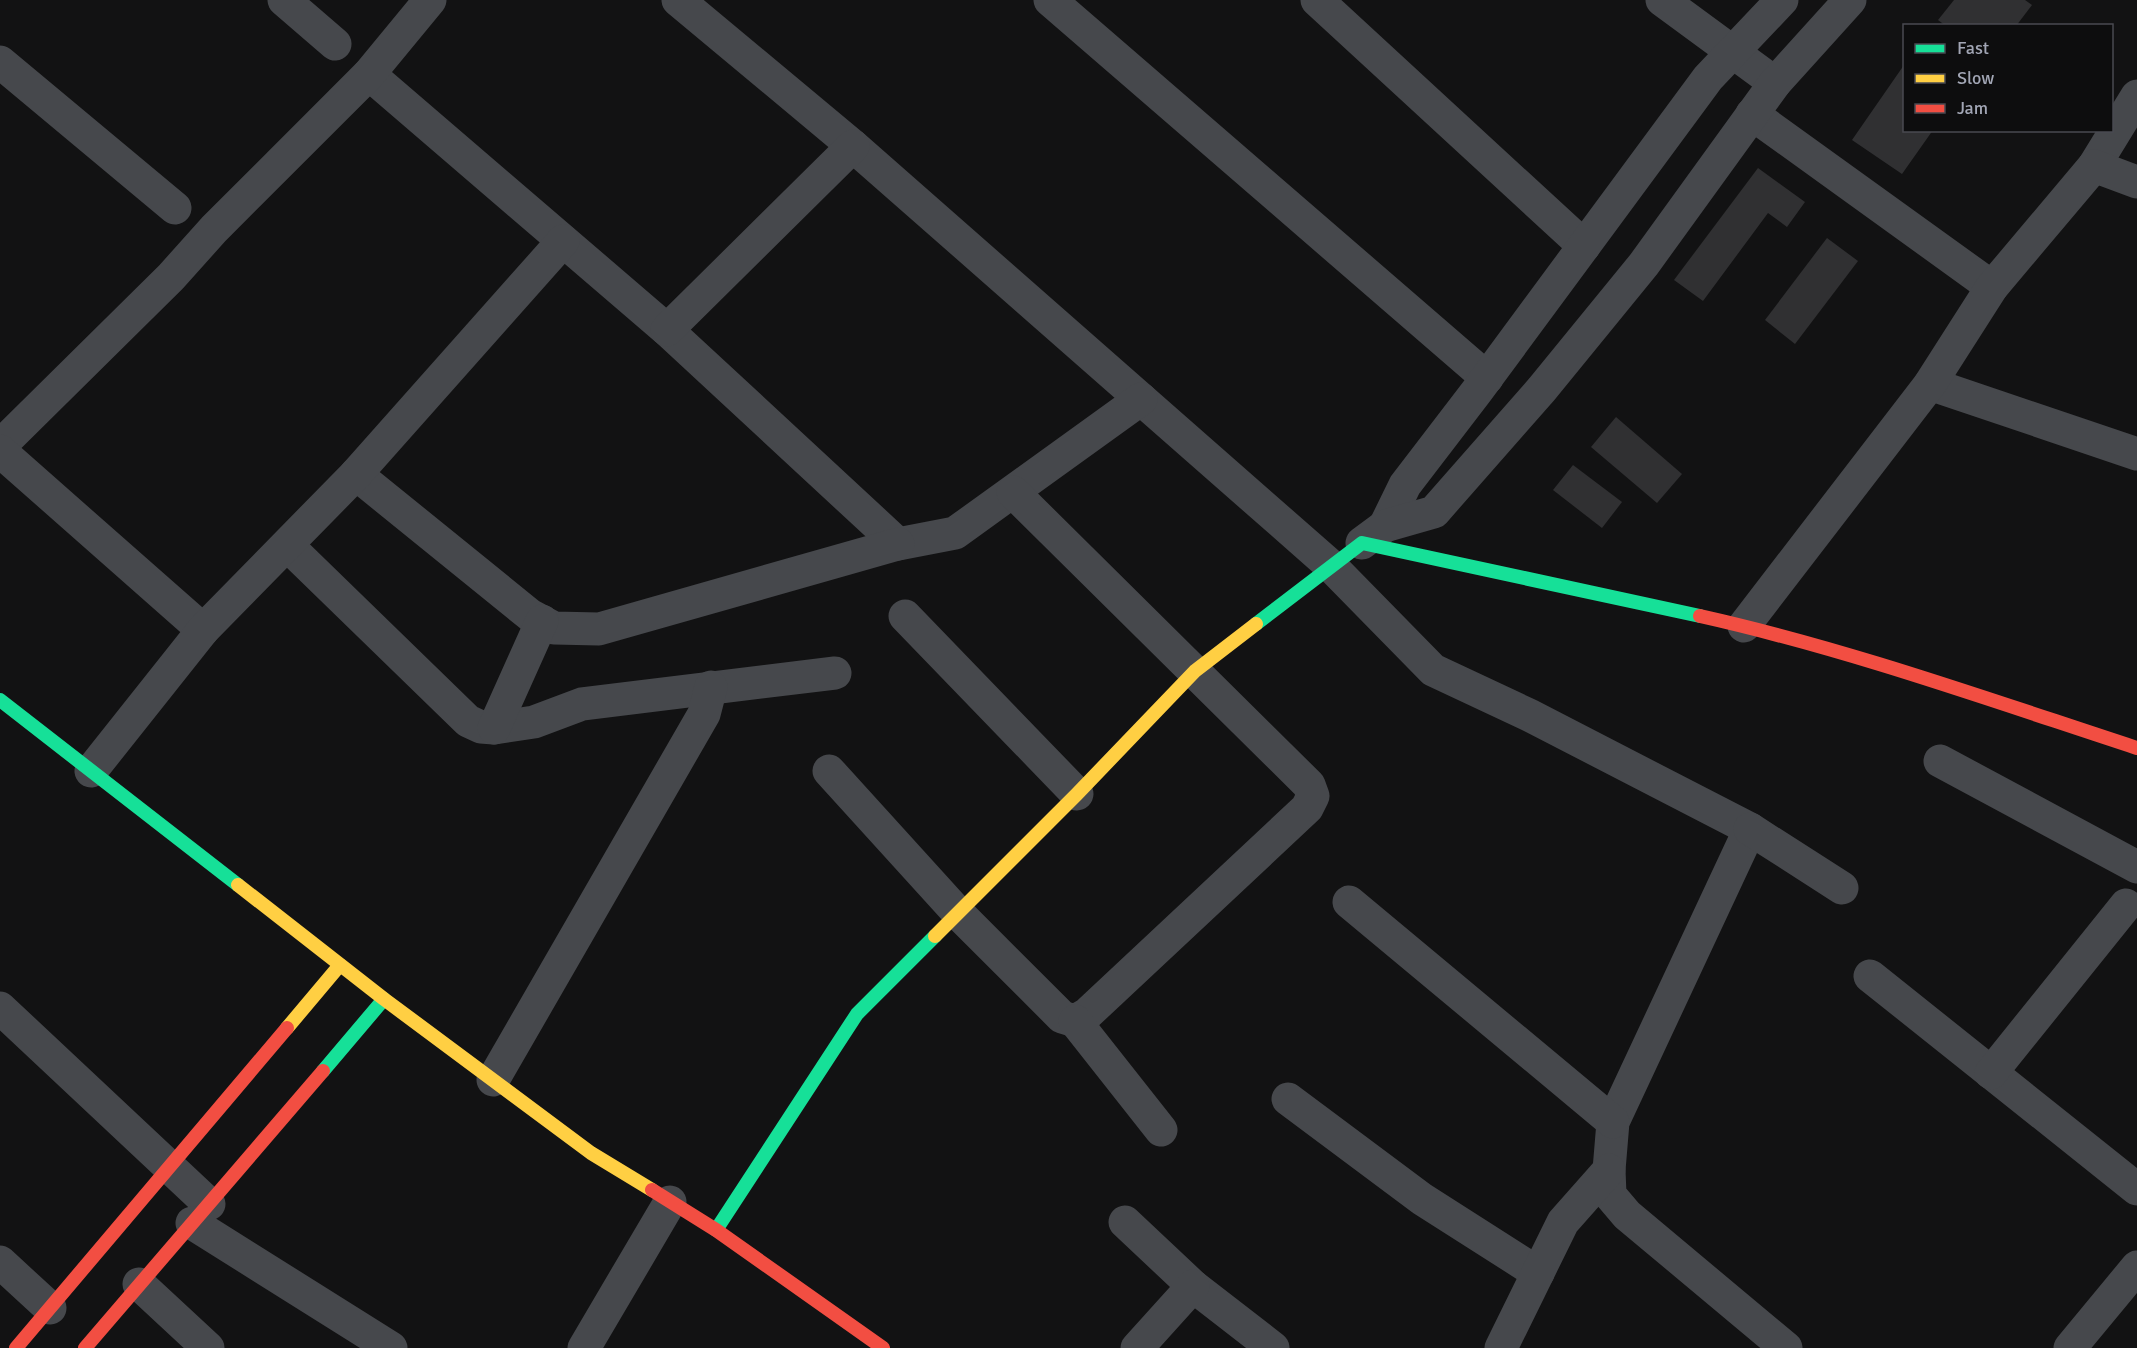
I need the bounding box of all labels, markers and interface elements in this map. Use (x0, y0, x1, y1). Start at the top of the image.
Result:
legend (1903, 24, 2113, 132)
text: Fast (1957, 37, 1989, 59)
text: Slow (1957, 67, 1994, 89)
text: Jam (1957, 97, 1988, 119)

